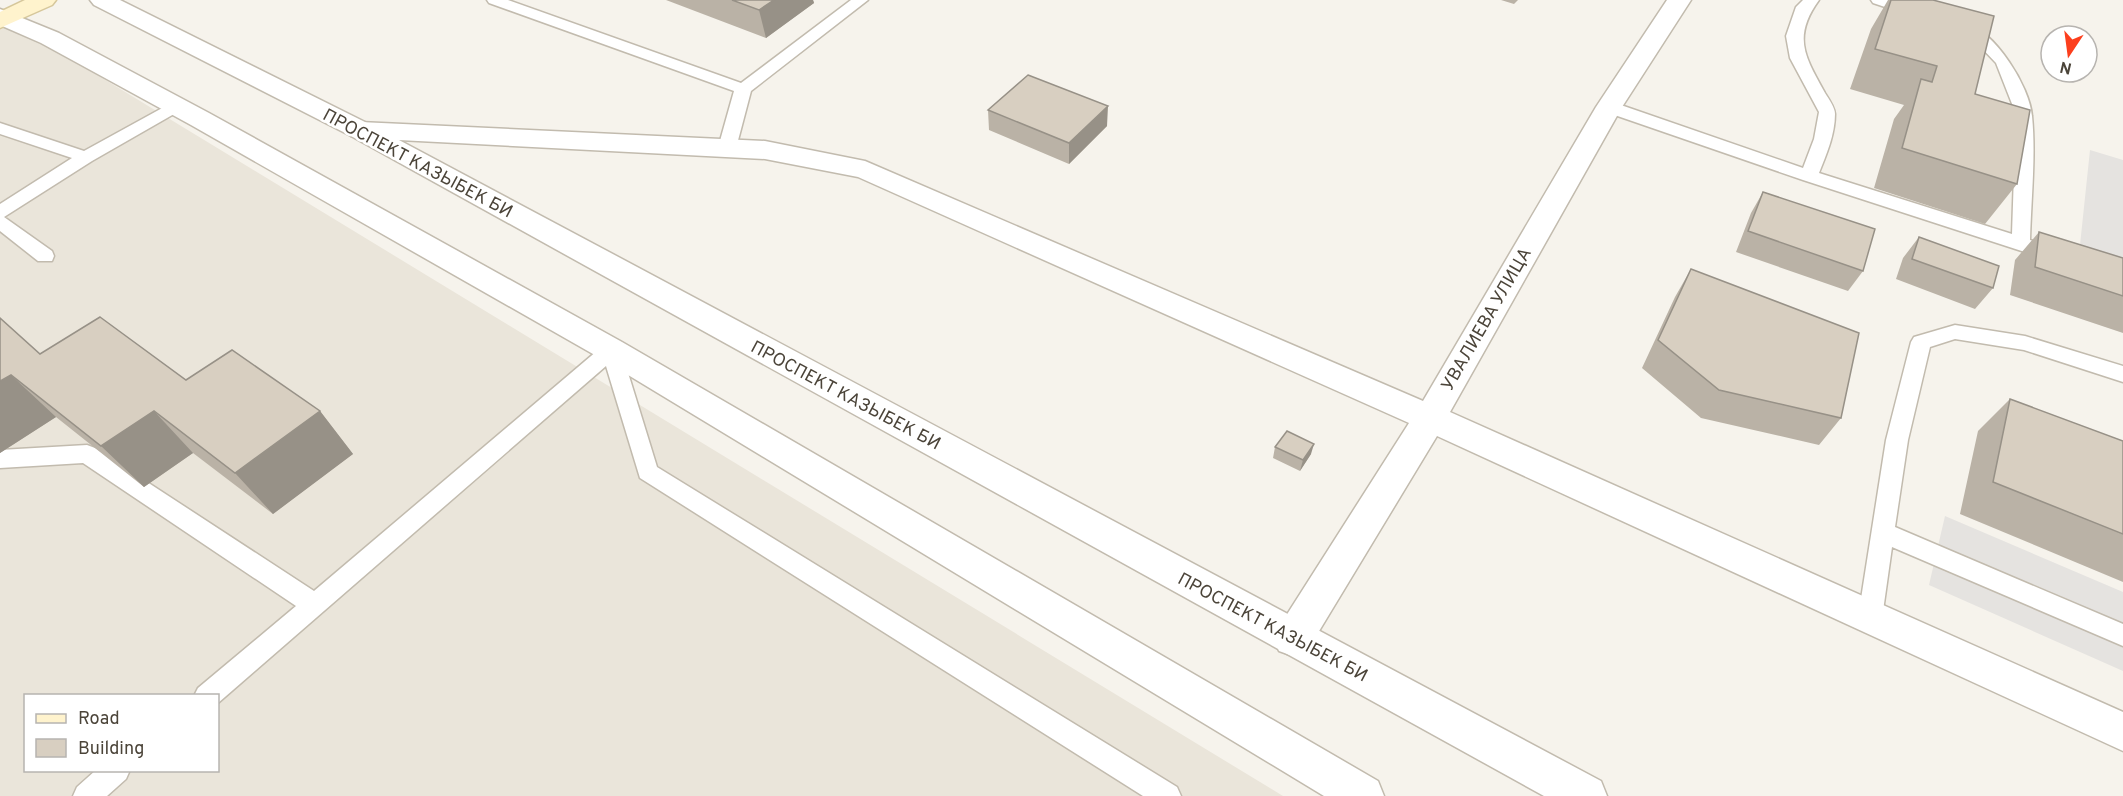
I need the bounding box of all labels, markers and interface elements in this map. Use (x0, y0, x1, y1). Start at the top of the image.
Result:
north arrow (2039, 24, 2099, 84)
text: N (2058, 56, 2074, 78)
street label: ПРОСПЕКТ КАЗЫБЕК БИ (318, 104, 516, 224)
street label: УВАЛИЕВА УЛИЦА (1437, 244, 1538, 396)
street label: ПРОСПЕКТ КАЗЫБЕК БИ (746, 336, 944, 456)
street label: ПРОСПЕКТ КАЗЫБЕК БИ (1173, 568, 1371, 688)
legend (24, 694, 219, 772)
text: Road (78, 708, 120, 731)
text: Building (78, 738, 144, 761)

